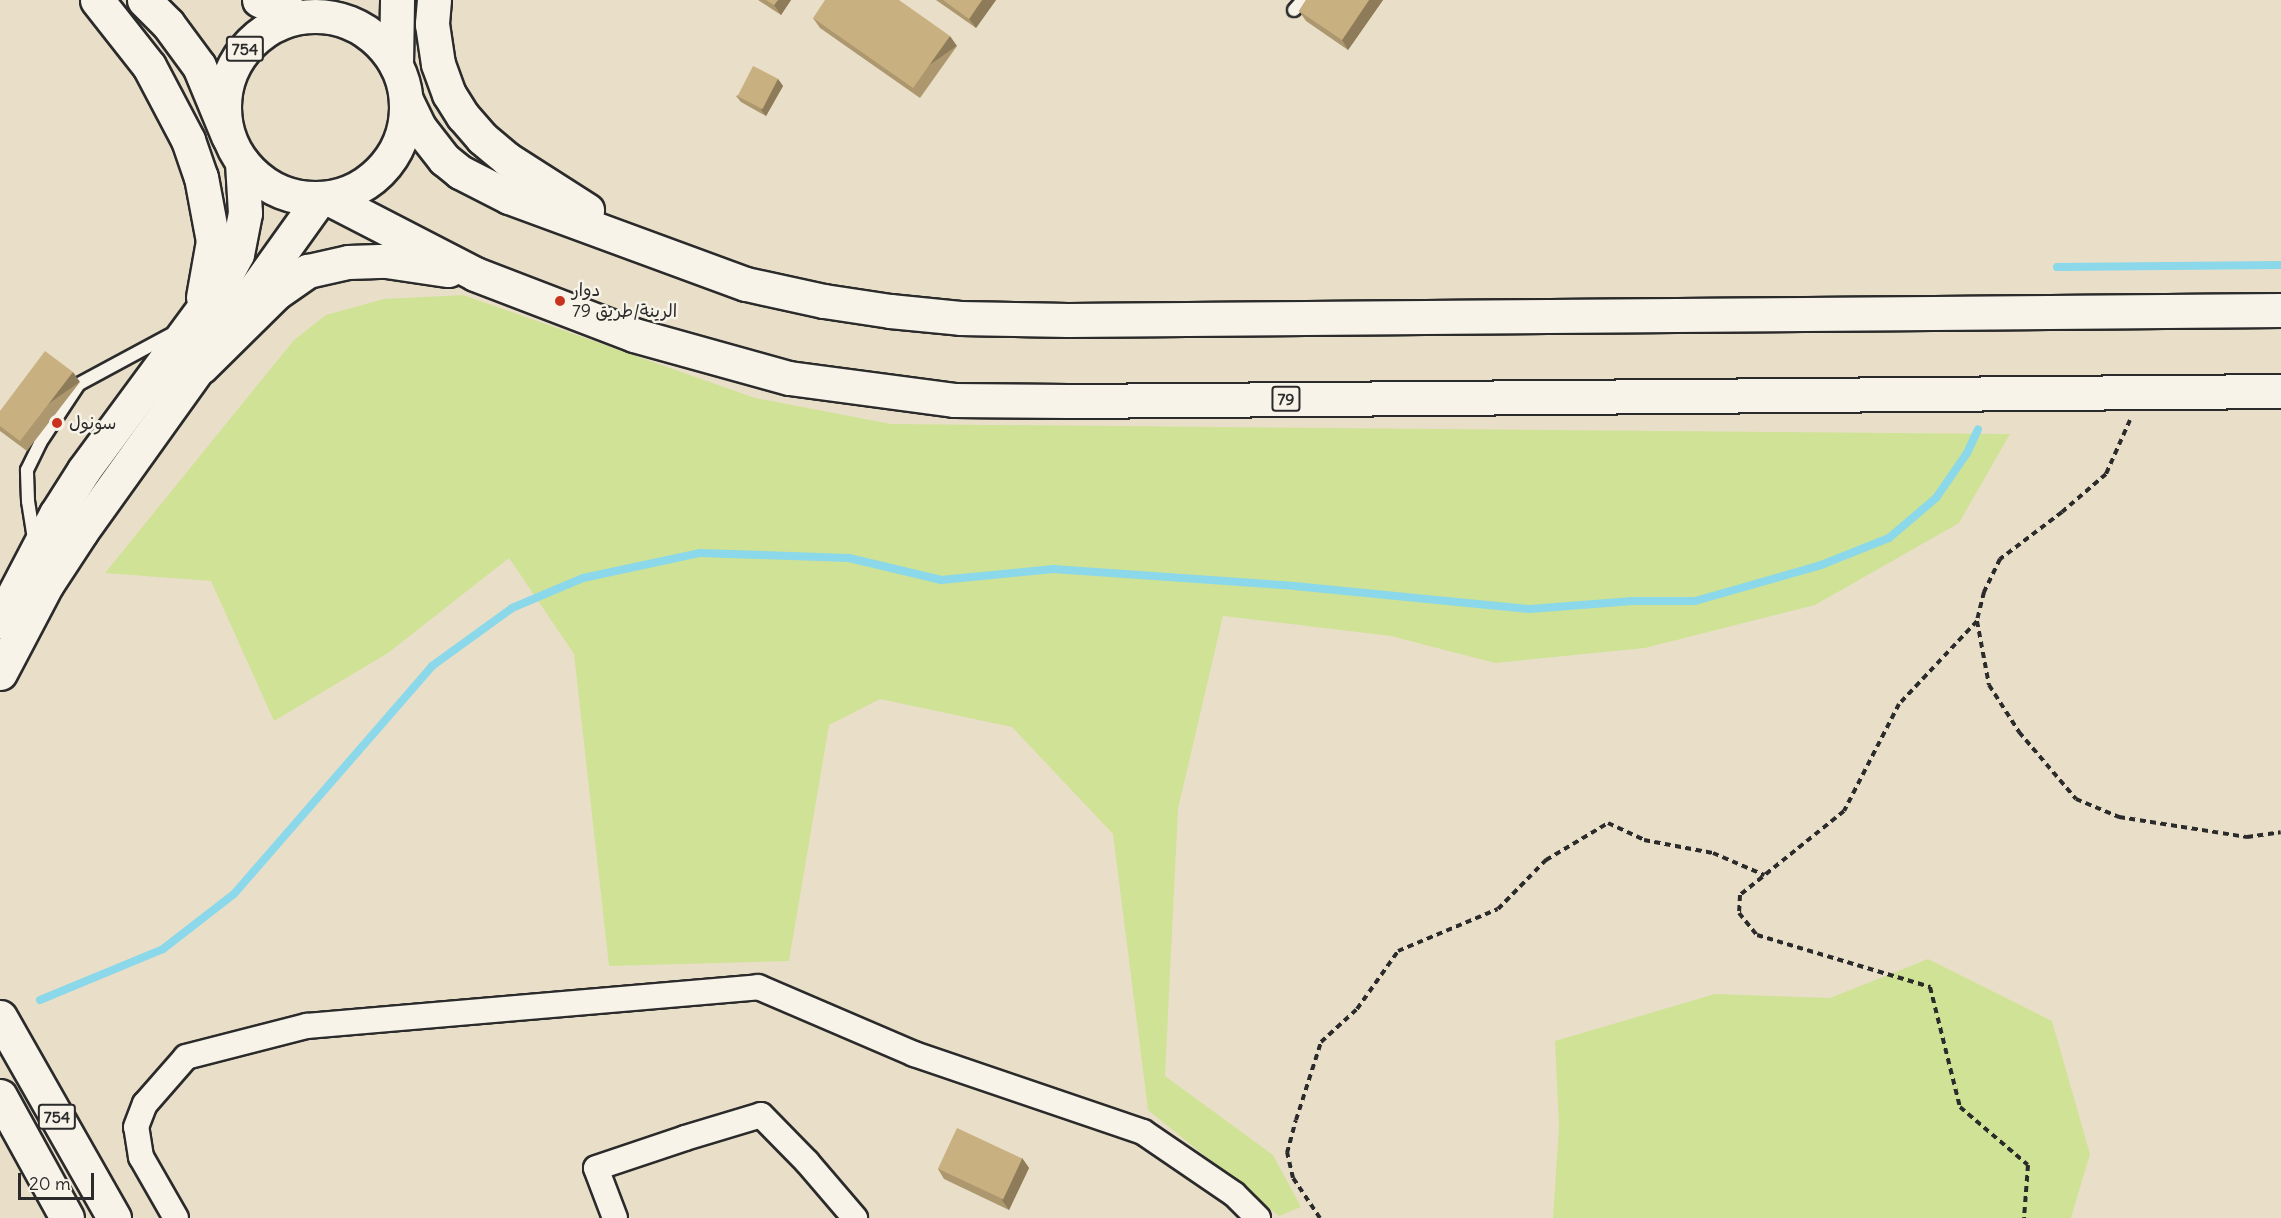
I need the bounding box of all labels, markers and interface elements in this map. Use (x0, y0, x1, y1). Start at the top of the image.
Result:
road number: 754 (226, 36, 264, 62)
place label: دوار الرينة/طريق 79 (572, 280, 677, 322)
marker: دوار الرينة/طريق 79 (553, 294, 567, 308)
road number: 79 (1271, 386, 1301, 412)
place label: سونول (69, 412, 116, 434)
marker: سونول (50, 416, 64, 430)
road number: 754 (38, 1104, 76, 1130)
scale bar (21, 1161, 98, 1199)
text: 20 m (29, 1172, 71, 1195)

